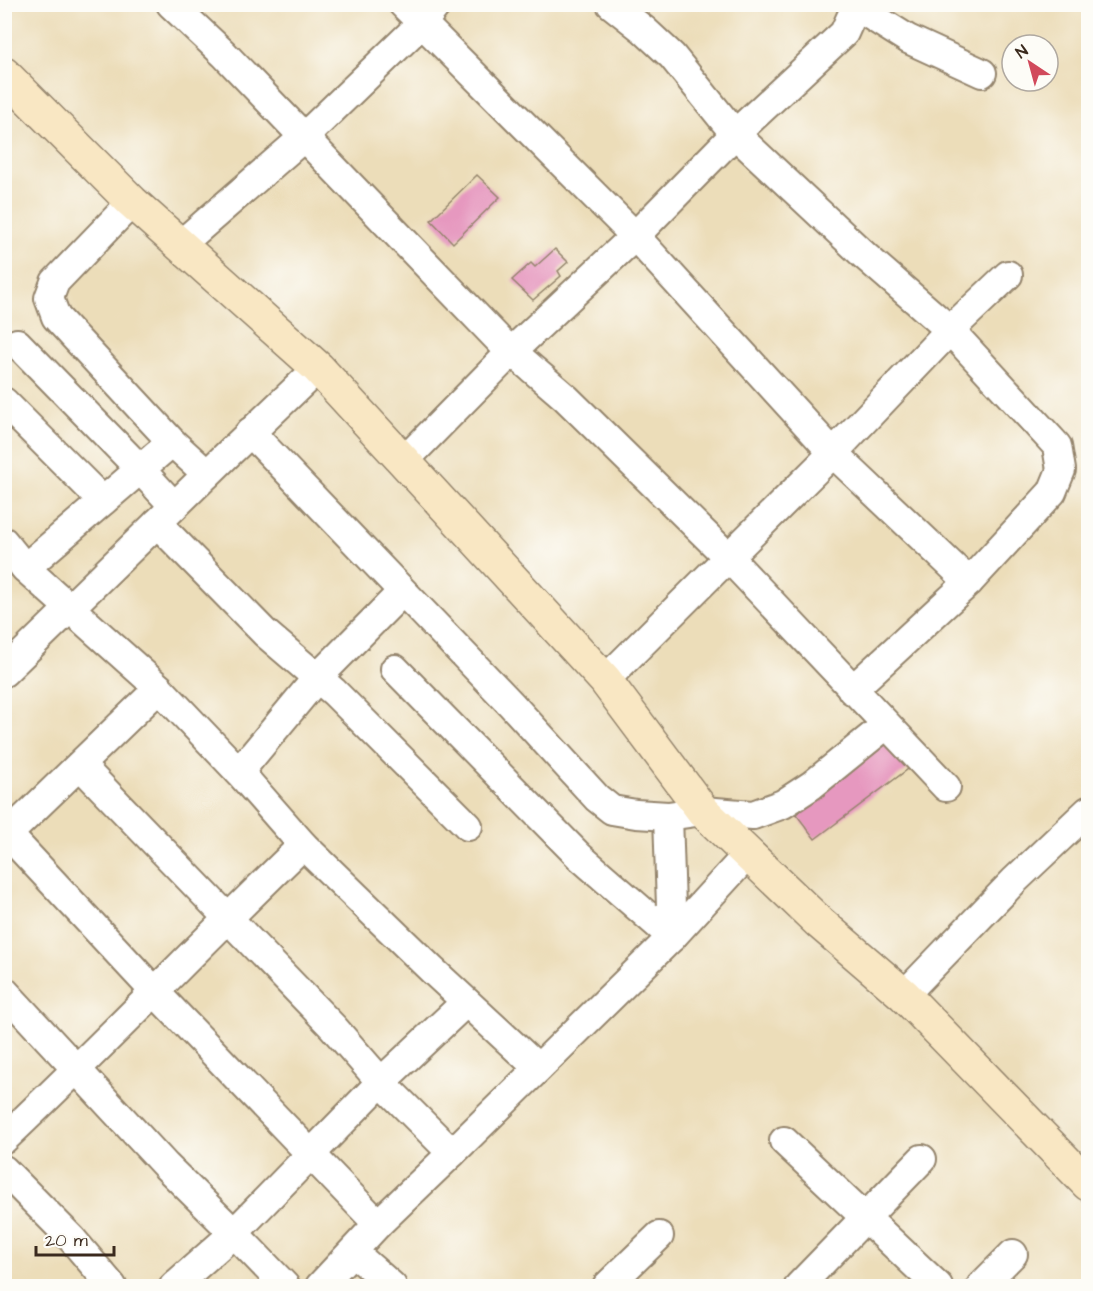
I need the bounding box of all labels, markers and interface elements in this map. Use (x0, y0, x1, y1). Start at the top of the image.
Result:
north arrow (1000, 33, 1060, 93)
text: N (1011, 40, 1032, 64)
scale bar (36, 1219, 114, 1257)
text: 20 m (45, 1228, 88, 1253)

